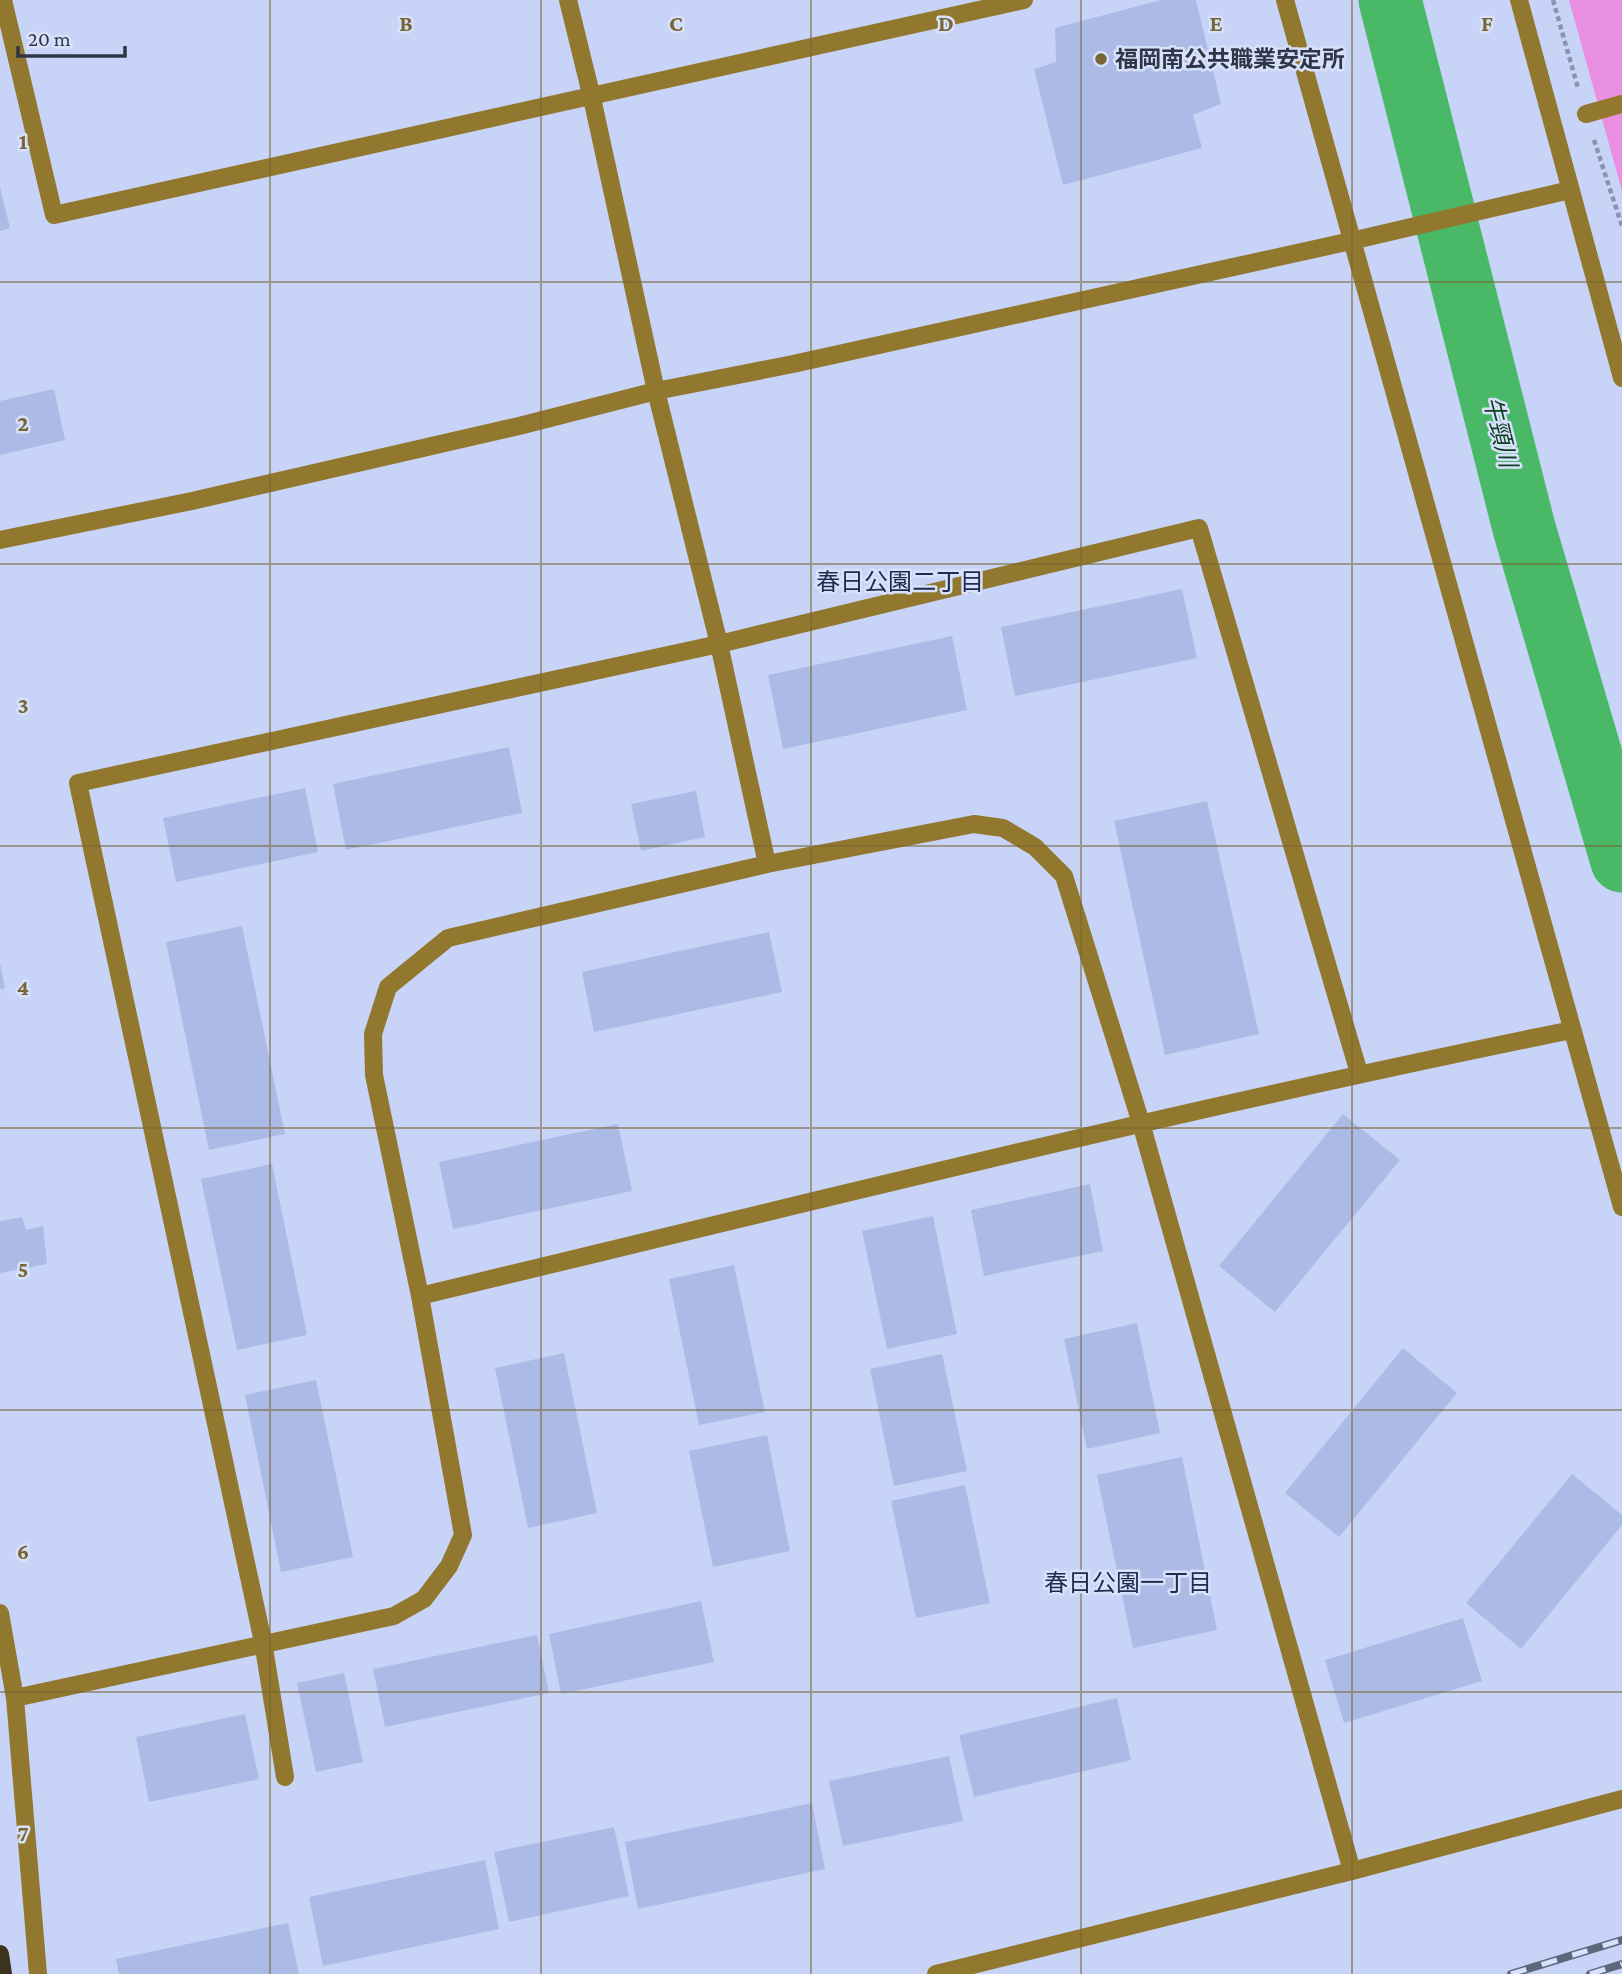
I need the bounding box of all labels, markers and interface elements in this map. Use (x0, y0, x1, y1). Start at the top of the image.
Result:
text: B (399, 10, 413, 36)
text: C (669, 10, 683, 36)
text: D (938, 10, 954, 36)
text: E (1209, 10, 1223, 36)
text: F (1481, 10, 1493, 36)
scale bar (18, 14, 124, 58)
text: 20 m (28, 27, 71, 51)
place label: 福岡南公共職業安定所 (1115, 46, 1345, 72)
marker: 福岡南公共職業安定所 (1093, 51, 1109, 67)
text: 1 (19, 128, 28, 154)
water label: 牛頸川 (1479, 394, 1523, 473)
text: 2 (17, 410, 29, 436)
district label: 春日公園二丁目 (816, 568, 984, 595)
text: 3 (17, 692, 29, 718)
text: 4 (17, 974, 29, 1000)
text: 5 (17, 1256, 29, 1282)
text: 6 (17, 1538, 29, 1564)
district label: 春日公園一丁目 (1044, 1569, 1212, 1596)
text: 7 (17, 1820, 29, 1846)

